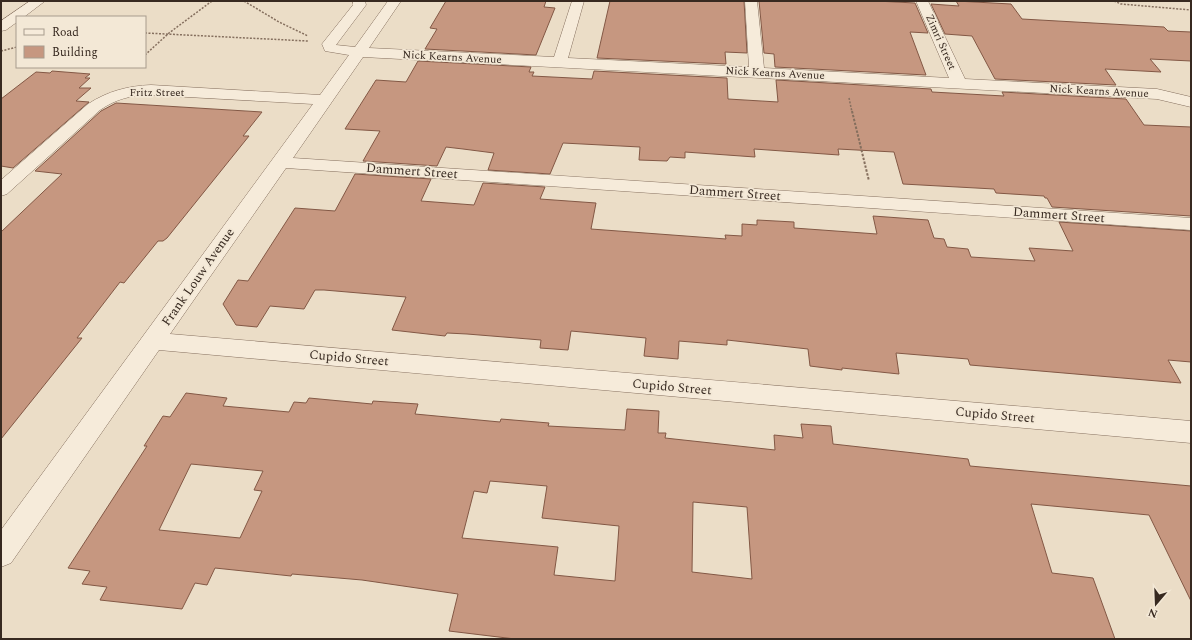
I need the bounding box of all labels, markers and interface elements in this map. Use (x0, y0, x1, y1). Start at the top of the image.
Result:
street label: Zimri Street (921, 11, 961, 73)
legend (16, 16, 146, 68)
text: Road (52, 23, 79, 42)
text: Building (52, 43, 98, 62)
street label: Nick Kearns Avenue (402, 46, 502, 68)
street label: Nick Kearns Avenue (725, 62, 825, 84)
street label: Nick Kearns Avenue (1049, 80, 1149, 102)
street label: Fritz Street (129, 84, 185, 101)
street label: Dammert Street (365, 158, 459, 184)
street label: Dammert Street (688, 180, 782, 206)
street label: Dammert Street (1012, 202, 1106, 228)
street label: Frank Louw Avenue (157, 224, 239, 330)
street label: Cupido Street (308, 345, 390, 371)
street label: Cupido Street (631, 374, 713, 400)
street label: Cupido Street (954, 402, 1036, 428)
north arrow (1136, 584, 1176, 624)
text: N (1146, 603, 1160, 622)

